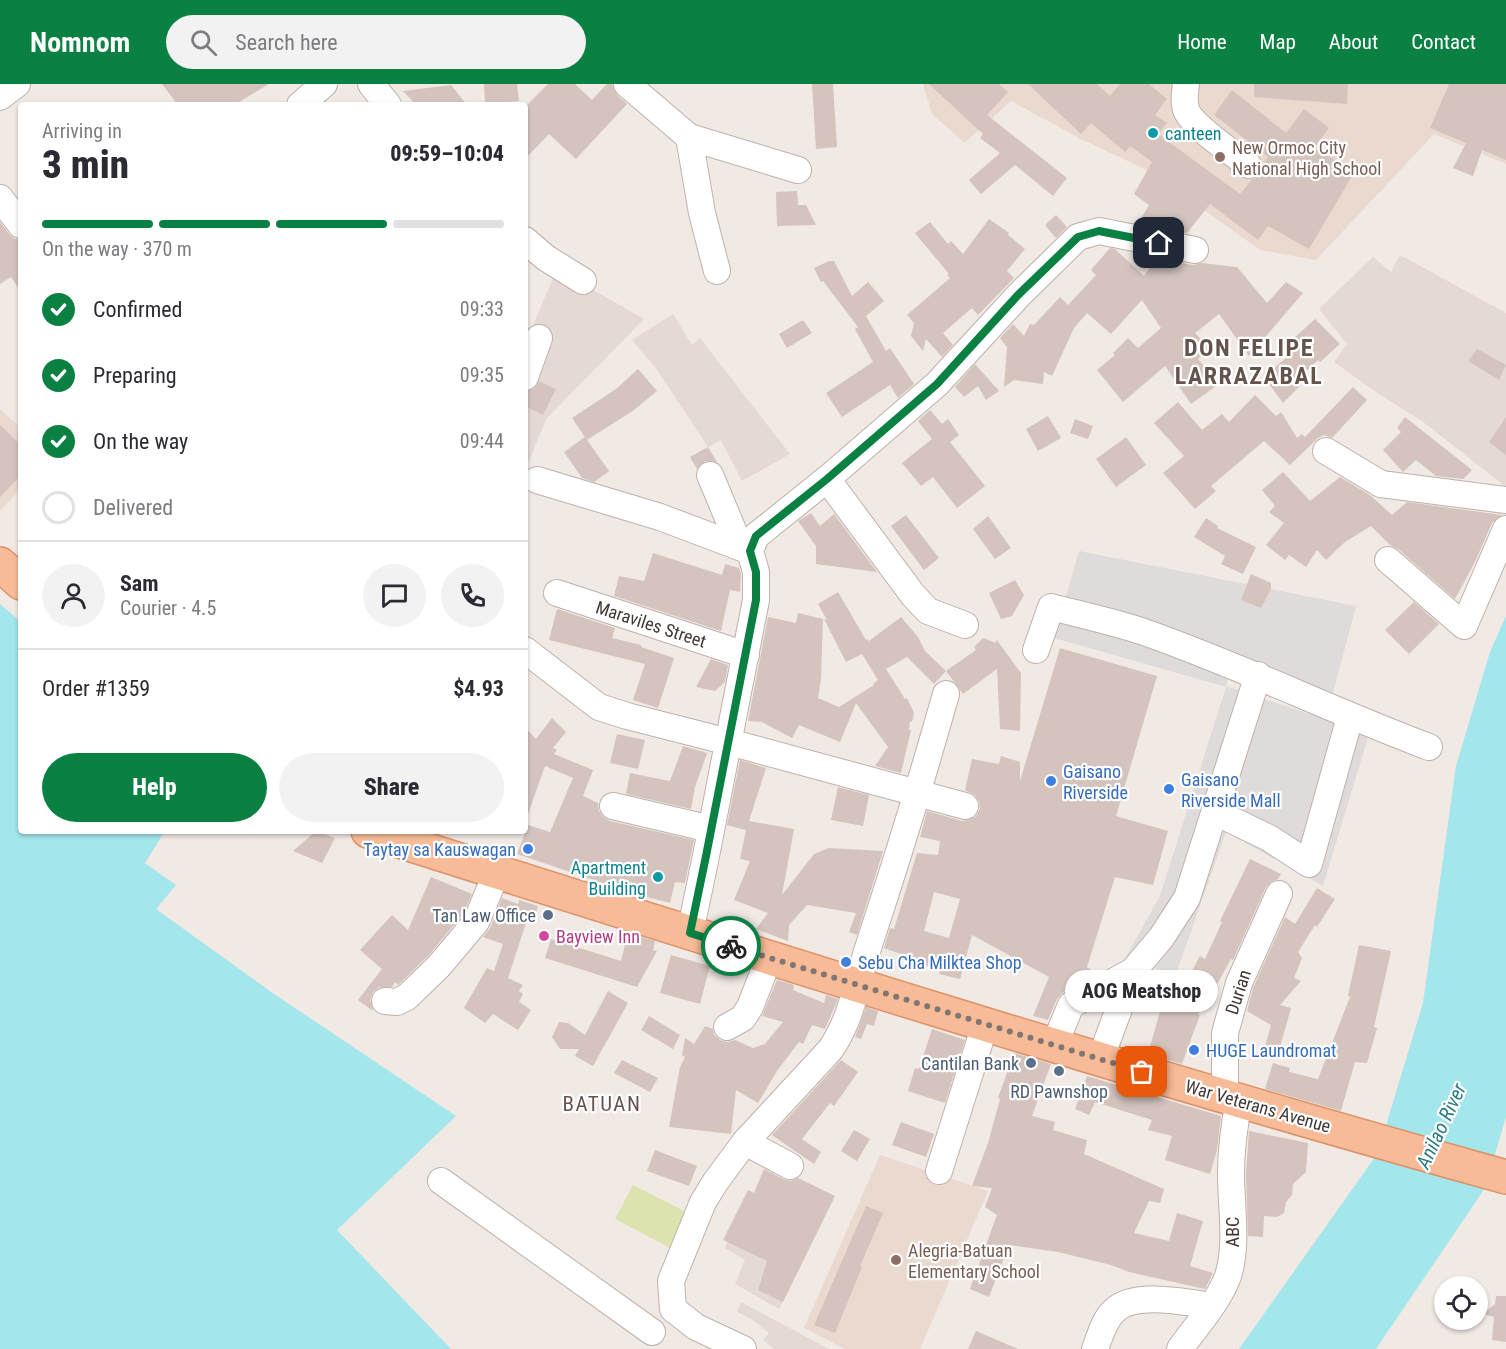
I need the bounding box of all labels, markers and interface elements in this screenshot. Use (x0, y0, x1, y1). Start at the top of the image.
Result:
search box (166, 15, 586, 69)
text: Nomnom (30, 26, 130, 59)
icon: search (187, 26, 220, 59)
text: Search here (235, 30, 338, 55)
text: Home (1177, 30, 1227, 54)
text: Map (1260, 30, 1296, 54)
text: About (1329, 30, 1378, 54)
text: Contact (1411, 30, 1476, 54)
text: Arriving in (42, 119, 122, 143)
place label: canteen (1165, 123, 1222, 144)
marker: canteen (1146, 126, 1160, 140)
place label: New Ormoc City National High School (1232, 137, 1381, 179)
text: 09:59–10:04 (390, 141, 504, 166)
text: 3 min (42, 142, 129, 188)
marker: New Ormoc City National High School (1213, 150, 1227, 164)
pin (1133, 217, 1184, 268)
icon: home (1142, 226, 1175, 259)
text: On the way · 370 m (42, 237, 192, 261)
icon: check (42, 293, 75, 326)
text: Confirmed (93, 297, 182, 322)
text: 09:33 (460, 297, 504, 321)
district label: DON FELIPE LARRAZABAL (1175, 334, 1323, 390)
icon: check (42, 359, 75, 392)
text: Preparing (93, 363, 177, 388)
text: 09:35 (460, 363, 504, 387)
icon: check (42, 425, 75, 458)
text: On the way (93, 429, 188, 454)
text: 09:44 (460, 429, 504, 453)
text: Delivered (93, 495, 173, 520)
button: person (42, 564, 105, 627)
button: chat (363, 564, 426, 627)
button: phone (441, 564, 504, 627)
text: Sam (120, 571, 159, 596)
text: Courier · 4.5 (120, 596, 216, 620)
street label: Maraviles Street (593, 596, 709, 652)
text: Order #1359 (42, 676, 150, 701)
text: $4.93 (453, 676, 504, 701)
button: Help (42, 753, 267, 822)
button: Share (279, 753, 504, 822)
place label: Gaisano Riverside (1063, 761, 1128, 803)
place label: Gaisano Riverside Mall (1181, 769, 1281, 811)
marker: Gaisano Riverside (1044, 774, 1058, 788)
marker: Gaisano Riverside Mall (1162, 782, 1176, 796)
place label: Taytay sa Kauswagan (363, 839, 516, 860)
marker: Taytay sa Kauswagan (521, 842, 535, 856)
place label: Apartment Building (571, 857, 646, 899)
marker: Apartment Building (651, 870, 665, 884)
place label: Tan Law Office (432, 905, 536, 926)
marker: Tan Law Office (541, 908, 555, 922)
courier (701, 916, 761, 976)
place label: Bayview Inn (556, 926, 640, 947)
marker: Bayview Inn (537, 929, 551, 943)
icon: bike (715, 930, 748, 963)
place label: Sebu Cha Milktea Shop (858, 952, 1022, 973)
marker: Sebu Cha Milktea Shop (839, 955, 853, 969)
street label: Durian (1221, 967, 1255, 1017)
callout: AOG Meatshop (1066, 970, 1218, 1012)
text: AOG Meatshop (1082, 979, 1201, 1003)
place label: HUGE Laundromat (1206, 1040, 1336, 1061)
marker: HUGE Laundromat (1187, 1043, 1201, 1057)
pin (1116, 1046, 1167, 1097)
place label: Cantilan Bank (921, 1053, 1019, 1074)
icon: bag (1125, 1055, 1158, 1088)
marker: Cantilan Bank (1024, 1056, 1038, 1070)
marker: RD Pawnshop (1052, 1064, 1066, 1078)
street label: War Veterans Avenue (1183, 1075, 1333, 1137)
water label: Anilao River (1410, 1079, 1472, 1173)
place label: RD Pawnshop (1010, 1081, 1108, 1102)
district label: BATUAN (563, 1092, 641, 1116)
street label: ABC (1222, 1217, 1243, 1247)
place label: Alegria-Batuan Elementary School (908, 1240, 1040, 1282)
marker: Alegria-Batuan Elementary School (889, 1253, 903, 1267)
map controls (1434, 1276, 1488, 1330)
button: locate (1434, 1276, 1488, 1330)

